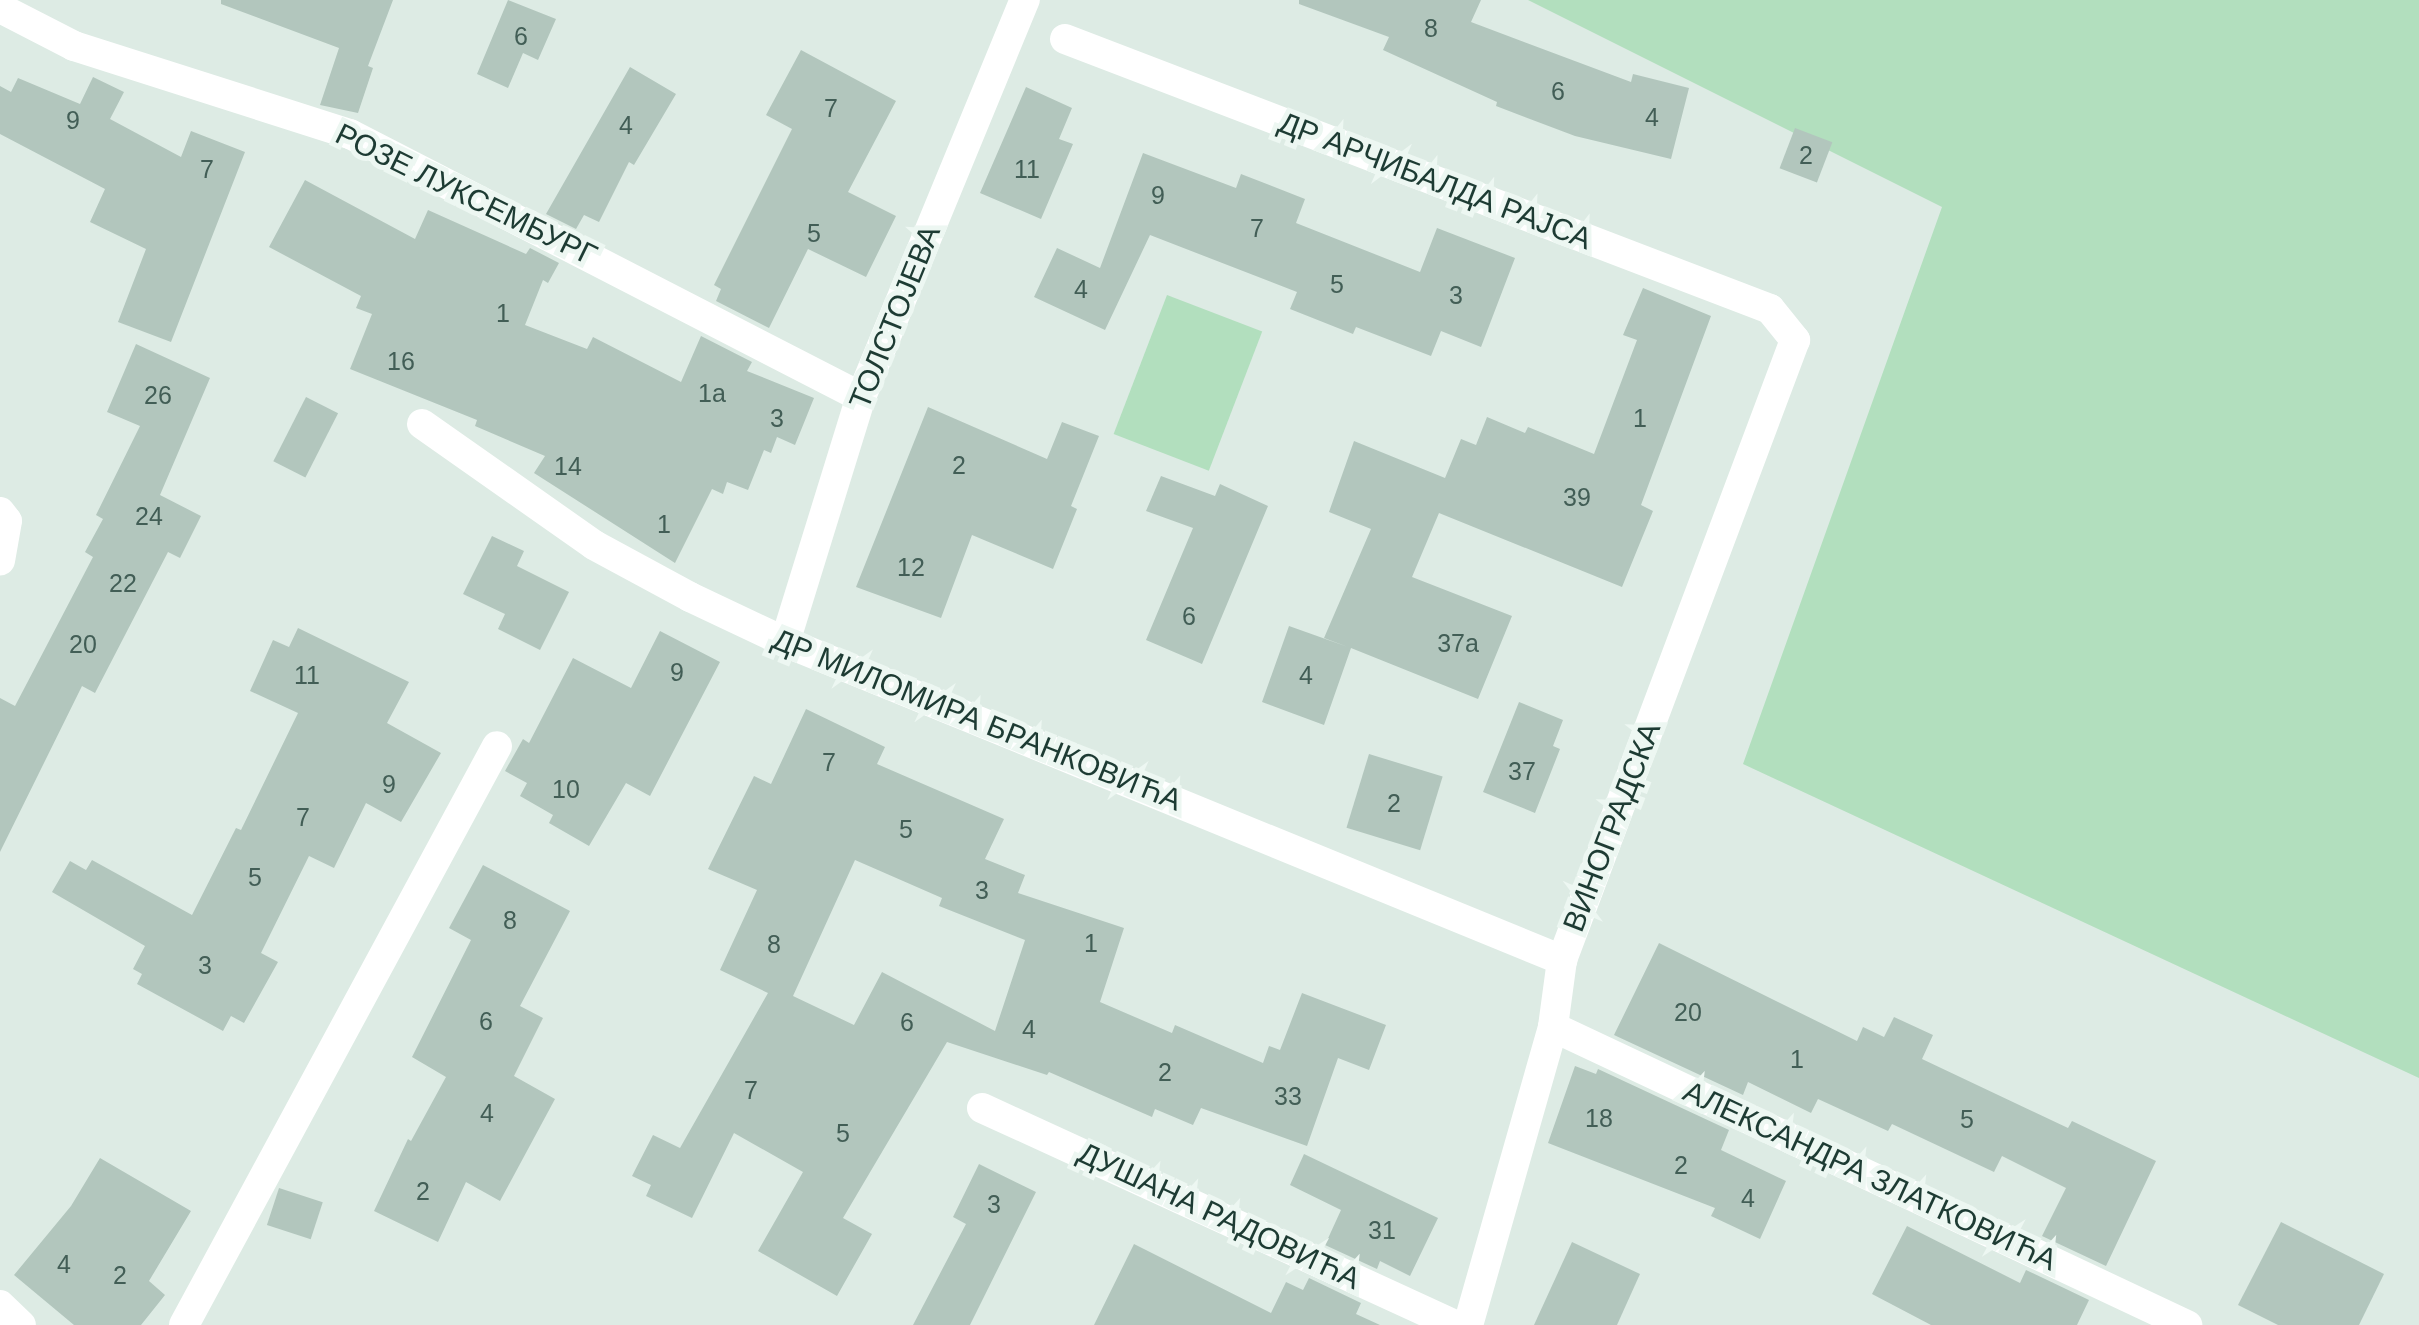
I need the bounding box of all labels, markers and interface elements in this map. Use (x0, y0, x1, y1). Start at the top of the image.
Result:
house number: 8 (1424, 13, 1438, 43)
house number: 6 (514, 21, 528, 51)
house number: 6 (1551, 76, 1565, 106)
house number: 7 (824, 93, 838, 123)
house number: 4 (1645, 102, 1659, 132)
house number: 9 (66, 105, 80, 135)
street label: ДР АРЧИБАЛДА РАЈСА (1273, 105, 1597, 257)
house number: 4 (619, 110, 633, 140)
street label: РОЗЕ ЛУКСЕМБУРГ (330, 116, 602, 274)
house number: 2 (1799, 140, 1813, 170)
house number: 7 (200, 154, 214, 184)
house number: 11 (1014, 154, 1040, 184)
house number: 9 (1151, 180, 1165, 210)
house number: 7 (1250, 213, 1264, 243)
house number: 5 (807, 218, 821, 248)
street label: ТОЛСТОЈЕВА (842, 220, 948, 414)
house number: 5 (1330, 269, 1344, 299)
house number: 4 (1074, 274, 1088, 304)
house number: 3 (1449, 280, 1463, 310)
house number: 1 (496, 298, 510, 328)
house number: 16 (387, 346, 415, 376)
house number: 1a (698, 378, 726, 408)
house number: 26 (144, 380, 172, 410)
house number: 3 (770, 403, 784, 433)
house number: 1 (1633, 403, 1647, 433)
house number: 2 (952, 450, 966, 480)
house number: 14 (554, 451, 582, 481)
house number: 39 (1563, 482, 1591, 512)
house number: 24 (135, 501, 163, 531)
house number: 1 (657, 509, 671, 539)
house number: 12 (897, 552, 925, 582)
house number: 22 (109, 568, 137, 598)
house number: 6 (1182, 601, 1196, 631)
street label: ДР МИЛОМИРА БРАНКОВИЋА (767, 621, 1187, 819)
house number: 37a (1437, 628, 1479, 658)
house number: 20 (69, 629, 97, 659)
house number: 9 (670, 657, 684, 687)
house number: 11 (294, 660, 320, 690)
house number: 4 (1299, 660, 1313, 690)
street label: ВИНОГРАДСКА (1556, 717, 1668, 937)
house number: 7 (822, 747, 836, 777)
house number: 37 (1508, 756, 1536, 786)
house number: 9 (382, 769, 396, 799)
house number: 10 (552, 774, 580, 804)
house number: 2 (1387, 788, 1401, 818)
house number: 7 (296, 802, 310, 832)
house number: 5 (899, 814, 913, 844)
house number: 5 (248, 862, 262, 892)
house number: 3 (975, 875, 989, 905)
house number: 8 (503, 905, 517, 935)
house number: 1 (1084, 928, 1098, 958)
house number: 8 (767, 929, 781, 959)
house number: 3 (198, 950, 212, 980)
house number: 20 (1674, 997, 1702, 1027)
house number: 6 (479, 1006, 493, 1036)
house number: 6 (900, 1007, 914, 1037)
house number: 4 (1022, 1014, 1036, 1044)
house number: 1 (1790, 1044, 1804, 1074)
house number: 2 (1158, 1057, 1172, 1087)
street label: АЛЕКСАНДРА ЗЛАТКОВИЋА (1678, 1073, 2062, 1279)
house number: 7 (744, 1075, 758, 1105)
house number: 33 (1274, 1081, 1302, 1111)
house number: 4 (480, 1098, 494, 1128)
house number: 18 (1585, 1103, 1613, 1133)
house number: 5 (1960, 1104, 1974, 1134)
house number: 5 (836, 1118, 850, 1148)
street label: ДУШАНА РАДОВИЋА (1072, 1135, 1366, 1297)
house number: 2 (1674, 1150, 1688, 1180)
house number: 2 (416, 1176, 430, 1206)
house number: 4 (1741, 1183, 1755, 1213)
house number: 3 (987, 1189, 1001, 1219)
house number: 31 (1368, 1215, 1396, 1245)
house number: 4 (57, 1249, 71, 1279)
house number: 2 (113, 1260, 127, 1290)

